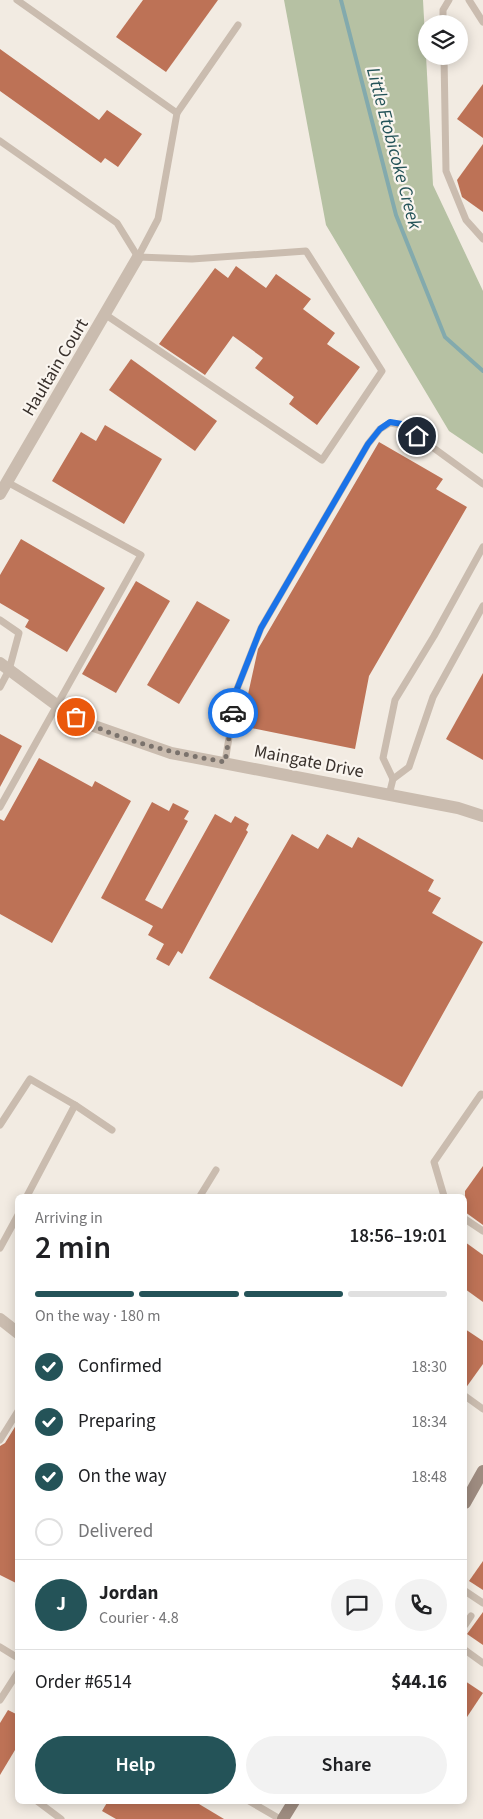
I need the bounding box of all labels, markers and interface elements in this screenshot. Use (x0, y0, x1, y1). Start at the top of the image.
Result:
map controls (418, 15, 468, 65)
button: layers (418, 15, 468, 65)
water label: Little Etobicoke Creek (359, 64, 428, 233)
street label: Haultain Court (16, 314, 94, 421)
pin (396, 415, 438, 457)
icon: home (403, 422, 431, 450)
courier (208, 688, 258, 738)
pin (55, 696, 97, 738)
icon: car (219, 699, 247, 727)
icon: bag (62, 703, 90, 731)
street label: Maingate Drive (252, 739, 366, 784)
text: Arriving in (35, 1207, 103, 1229)
text: 18:56–19:01 (349, 1223, 447, 1250)
text: 2 min (35, 1225, 111, 1271)
text: On the way · 180 m (35, 1305, 160, 1327)
icon: check (35, 1353, 63, 1381)
text: Confirmed (78, 1353, 162, 1380)
text: 18:30 (411, 1356, 447, 1378)
icon: check (35, 1408, 63, 1436)
text: Preparing (78, 1408, 156, 1435)
text: 18:34 (411, 1411, 447, 1433)
icon: check (35, 1463, 63, 1491)
text: On the way (78, 1463, 167, 1490)
text: 18:48 (411, 1466, 447, 1488)
text: Delivered (78, 1518, 153, 1545)
button: chat (331, 1579, 383, 1631)
button: phone (395, 1579, 447, 1631)
text: Jordan (99, 1580, 158, 1607)
text: J (56, 1591, 66, 1618)
text: Courier · 4.8 (99, 1607, 179, 1629)
text: Order #6514 (35, 1669, 132, 1696)
text: $44.16 (391, 1669, 447, 1696)
button: Help (35, 1736, 236, 1794)
button: Share (246, 1736, 447, 1794)

